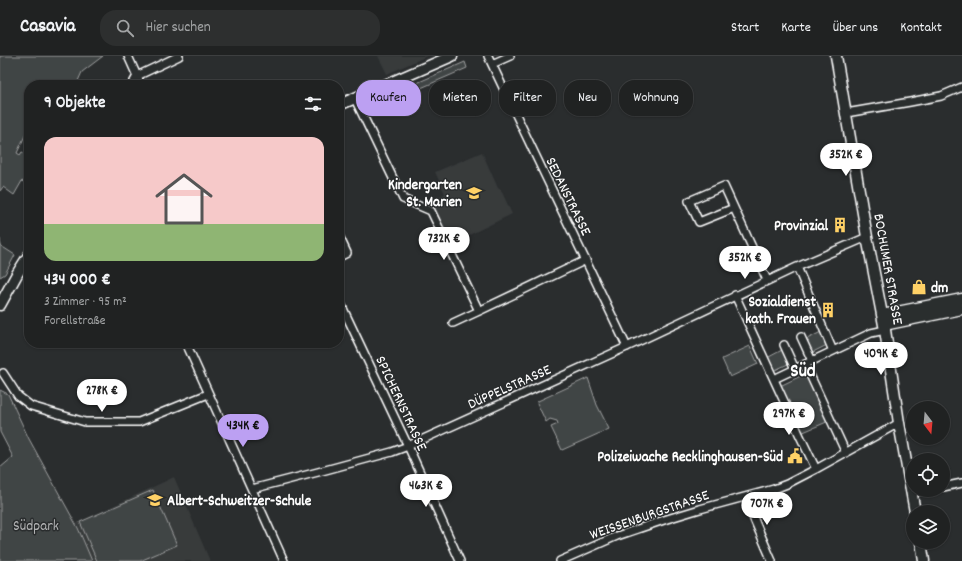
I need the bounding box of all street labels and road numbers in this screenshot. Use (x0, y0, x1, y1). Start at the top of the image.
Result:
street label: SEDANSTRASSE (539, 154, 596, 240)
street label: BOCHUMER STRASSE (866, 212, 908, 327)
street label: SPICHERNSTRASSE (368, 353, 432, 455)
street label: DÜPPELSTRASSE (465, 360, 555, 416)
street label: WEISSENBURGSTRASSE (587, 485, 712, 547)

